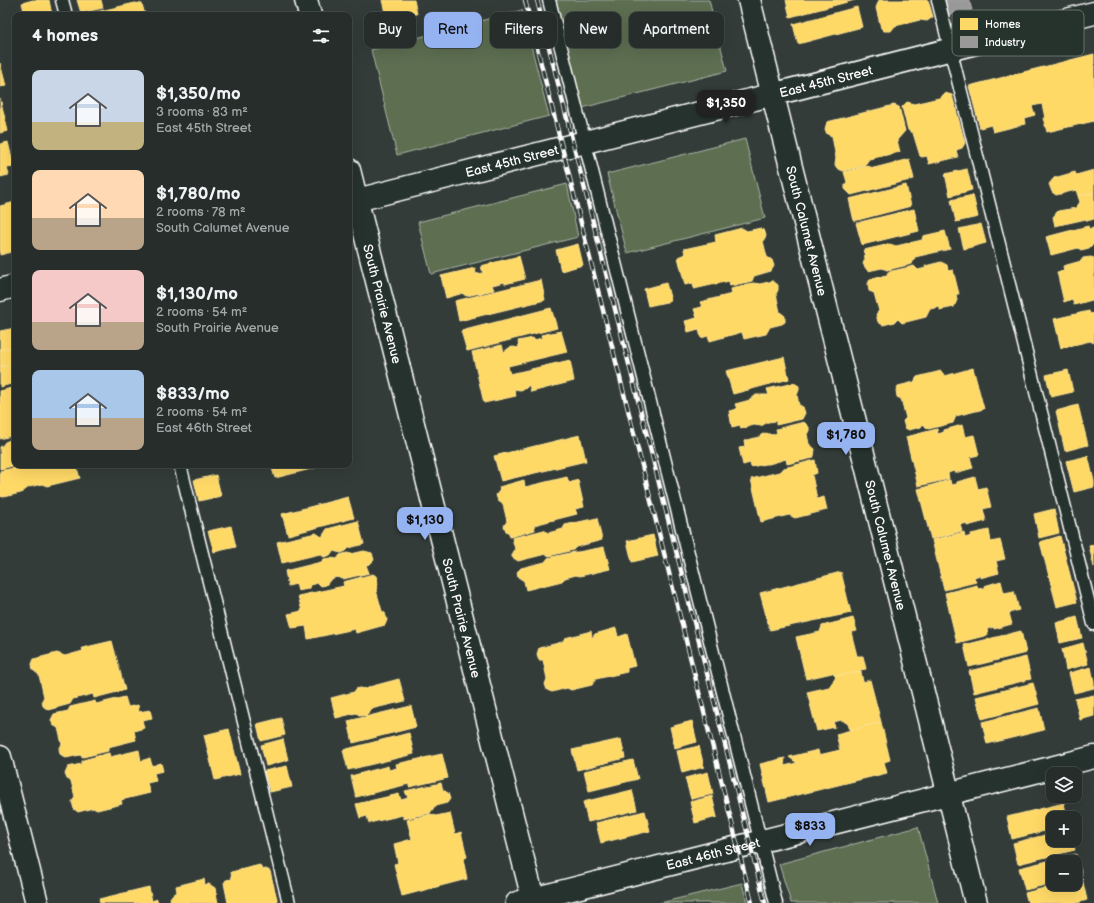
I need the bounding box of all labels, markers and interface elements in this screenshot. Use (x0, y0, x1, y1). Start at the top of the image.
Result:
legend (952, 10, 1084, 56)
chip: Buy (364, 12, 416, 48)
chip: Rent (424, 12, 482, 48)
chip: Filters (490, 12, 557, 48)
chip: New (565, 12, 621, 48)
chip: Apartment (629, 12, 724, 48)
text: Homes (985, 18, 1021, 31)
icon: filters (310, 25, 332, 47)
text: 4 homes (32, 26, 98, 46)
text: Industry (985, 36, 1025, 49)
street label: East 45th Street (778, 62, 874, 101)
text: $1,350/mo (156, 84, 241, 104)
icon: home (64, 86, 112, 134)
pin: $1,350 (693, 90, 759, 124)
text: $1,350 (706, 95, 746, 111)
text: 3 rooms · 83 m² (156, 104, 248, 120)
text: East 45th Street (156, 120, 251, 136)
street label: East 45th Street (464, 142, 560, 181)
street label: South Calumet Avenue (782, 164, 830, 298)
text: $1,780/mo (156, 184, 240, 204)
icon: home (64, 186, 112, 234)
text: 2 rooms · 78 m² (156, 204, 246, 220)
text: South Calumet Avenue (156, 220, 289, 236)
street label: South Prairie Avenue (359, 243, 405, 366)
text: $1,130/mo (156, 284, 238, 304)
icon: home (64, 286, 112, 334)
text: 2 rooms · 54 m² (156, 304, 247, 320)
text: South Prairie Avenue (156, 320, 279, 336)
text: $833/mo (156, 384, 229, 404)
icon: home (64, 386, 112, 434)
text: 2 rooms · 54 m² (156, 404, 247, 420)
text: East 46th Street (156, 420, 252, 436)
pin: $1,780 (813, 422, 879, 456)
text: $1,780 (826, 427, 866, 443)
street label: South Calumet Avenue (861, 479, 909, 612)
pin: $1,130 (392, 507, 458, 541)
text: $1,130 (406, 512, 444, 528)
street label: South Prairie Avenue (438, 557, 484, 680)
map controls (1046, 767, 1082, 891)
button: layers (1046, 767, 1082, 803)
button: + (1046, 811, 1082, 847)
pin: $833 (786, 813, 834, 847)
text: $833 (794, 818, 826, 834)
street label: East 46th Street (665, 835, 762, 874)
button: − (1046, 855, 1082, 891)

